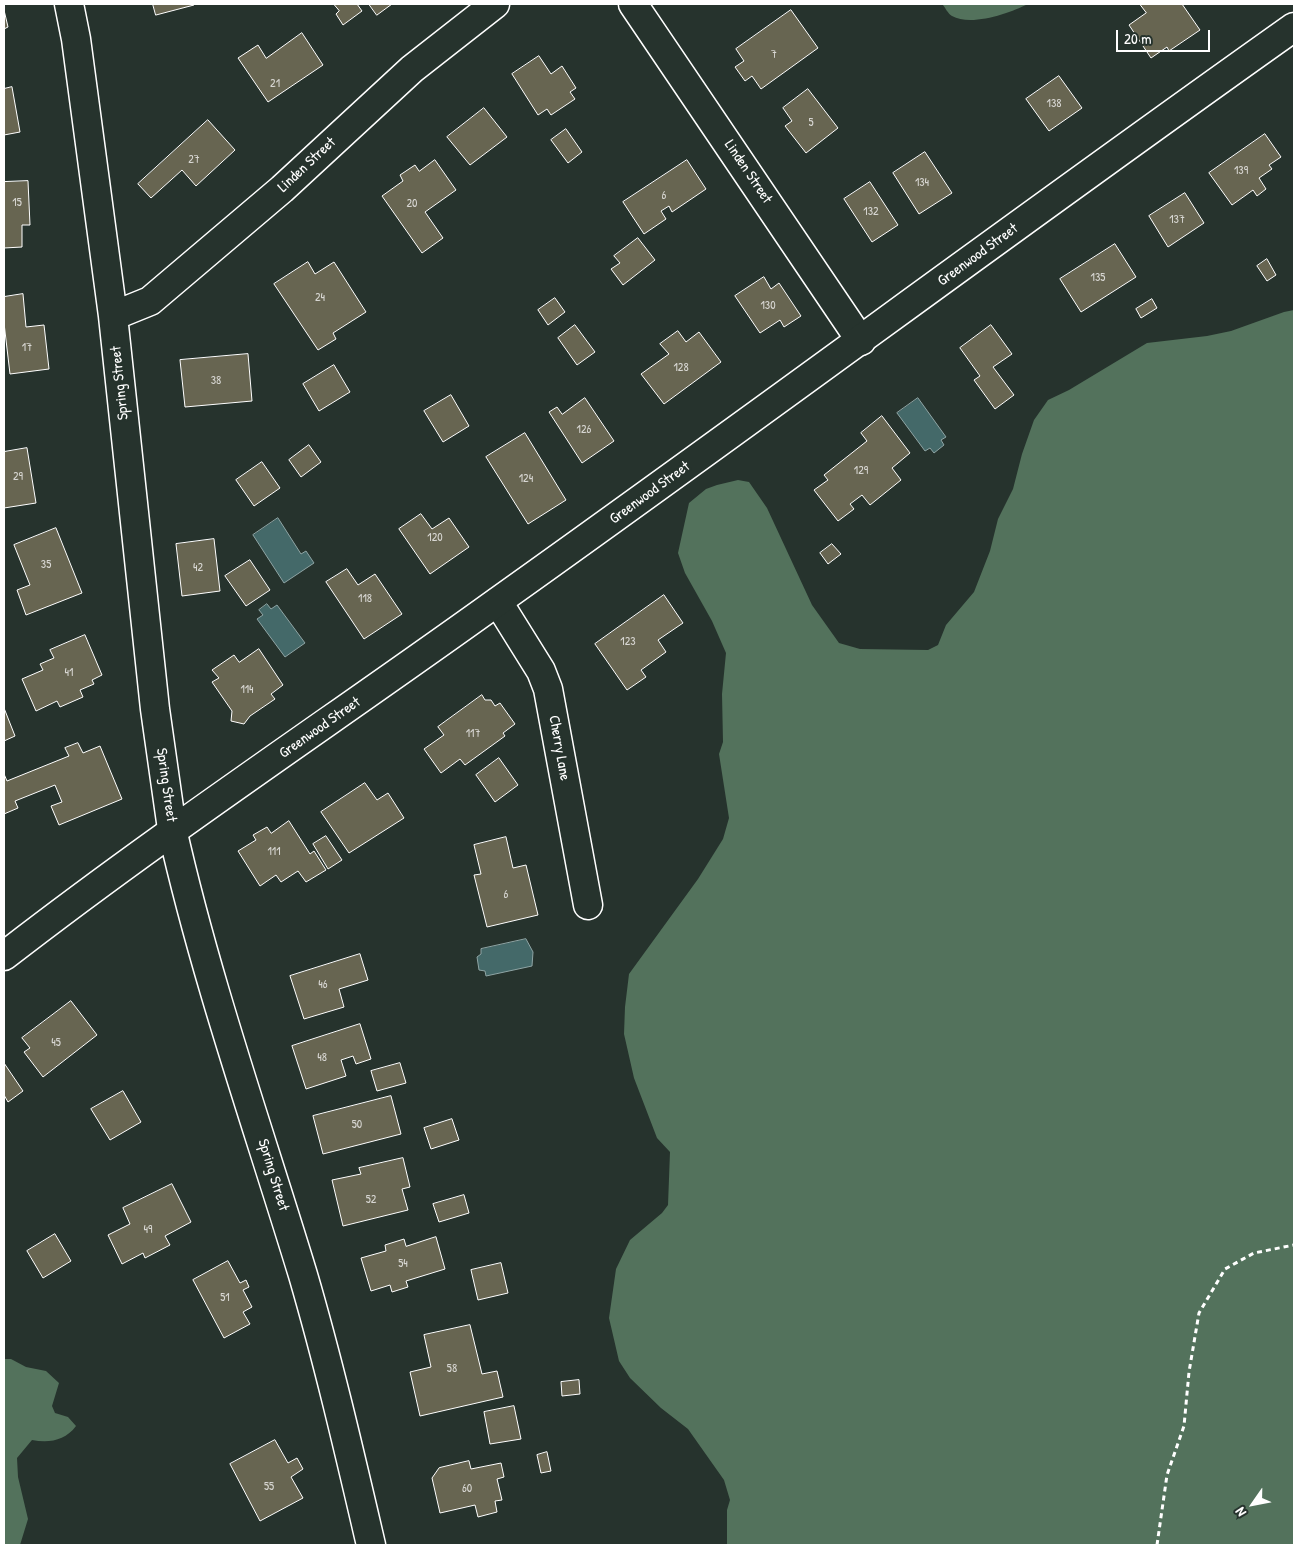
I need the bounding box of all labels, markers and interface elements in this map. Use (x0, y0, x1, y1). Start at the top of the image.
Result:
scale bar (1118, 20, 1212, 52)
text: 20 m (1124, 28, 1151, 49)
house number: 7 (771, 48, 777, 62)
house number: 21 (270, 77, 280, 91)
house number: 138 (1047, 97, 1061, 111)
house number: 5 (808, 116, 814, 130)
street label: Linden Street (274, 134, 340, 196)
street label: Linden Street (720, 137, 776, 207)
house number: 27 (188, 153, 200, 167)
house number: 139 (1234, 164, 1248, 178)
house number: 134 (915, 176, 929, 190)
house number: 6 (662, 189, 666, 203)
house number: 15 (12, 196, 22, 210)
house number: 20 (407, 197, 417, 211)
house number: 132 (863, 205, 879, 219)
house number: 137 (1169, 213, 1185, 227)
street label: Greenwood Street (934, 220, 1022, 290)
house number: 135 (1091, 271, 1105, 285)
house number: 24 (315, 291, 325, 305)
house number: 130 (760, 299, 776, 313)
house number: 17 (22, 341, 32, 355)
street label: Spring Street (107, 345, 133, 421)
house number: 128 (673, 361, 689, 375)
house number: 38 (211, 374, 221, 388)
house number: 126 (577, 423, 591, 437)
street label: Greenwood Street (606, 458, 694, 528)
house number: 129 (854, 464, 868, 478)
house number: 29 (13, 470, 23, 484)
house number: 124 (519, 472, 533, 486)
house number: 120 (427, 531, 443, 545)
house number: 35 (41, 558, 51, 572)
house number: 42 (193, 561, 203, 575)
house number: 118 (358, 592, 372, 606)
house number: 123 (620, 635, 636, 649)
house number: 41 (65, 666, 73, 680)
house number: 114 (240, 683, 254, 697)
street label: Greenwood Street (276, 693, 364, 763)
street label: Cherry Lane (544, 714, 574, 782)
house number: 117 (466, 727, 480, 741)
street label: Spring Street (152, 747, 180, 823)
house number: 111 (267, 845, 281, 859)
house number: 6 (504, 888, 508, 902)
house number: 46 (318, 978, 328, 992)
house number: 45 (51, 1036, 61, 1050)
house number: 48 (317, 1051, 327, 1065)
house number: 50 (352, 1118, 362, 1132)
street label: Spring Street (254, 1137, 292, 1213)
house number: 52 (366, 1193, 376, 1207)
house number: 49 (144, 1223, 152, 1237)
house number: 54 (398, 1257, 408, 1271)
house number: 51 (220, 1291, 230, 1305)
house number: 58 (447, 1362, 457, 1376)
north arrow (1228, 1479, 1278, 1529)
house number: 55 (264, 1480, 274, 1494)
house number: 60 (462, 1482, 472, 1496)
text: N (1230, 1504, 1250, 1521)

